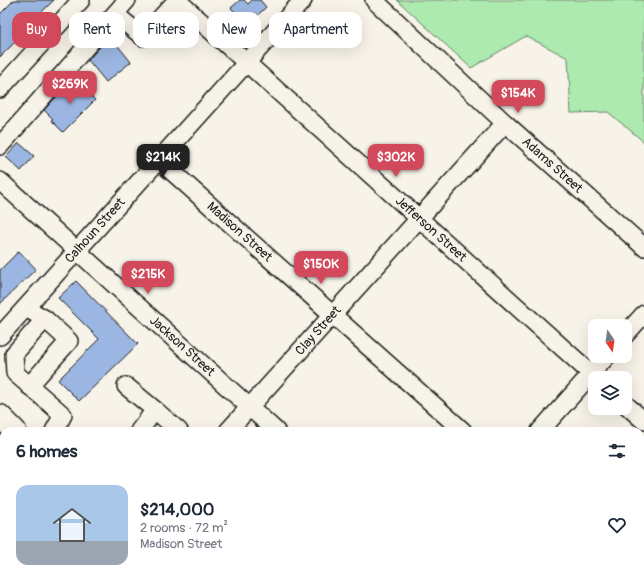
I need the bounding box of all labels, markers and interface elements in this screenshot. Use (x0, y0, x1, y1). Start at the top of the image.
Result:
chip: Buy (12, 12, 61, 48)
chip: Rent (69, 12, 125, 48)
chip: Filters (133, 12, 199, 48)
chip: New (207, 12, 261, 48)
chip: Apartment (269, 12, 362, 48)
pin: $269K (42, 71, 98, 105)
text: $269K (52, 76, 88, 92)
pin: $154K (490, 80, 546, 114)
text: $154K (501, 85, 535, 101)
street label: Adams Street (518, 134, 587, 197)
pin: $214K (135, 144, 191, 178)
pin: $302K (368, 144, 424, 178)
text: $214K (146, 149, 180, 165)
text: $302K (377, 149, 415, 165)
street label: Jefferson Street (392, 193, 470, 266)
street label: Calhoun Street (62, 194, 129, 266)
street label: Madison Street (204, 199, 276, 266)
pin: $150K (293, 251, 349, 285)
text: $150K (303, 256, 339, 272)
pin: $215K (120, 261, 176, 295)
text: $215K (131, 266, 165, 282)
street label: Clay Street (292, 302, 345, 359)
street label: Jackson Street (146, 313, 219, 380)
north arrow (588, 319, 632, 363)
map controls (588, 319, 632, 415)
button: layers (588, 371, 632, 415)
icon: filters (606, 440, 628, 462)
text: 6 homes (16, 441, 77, 462)
text: $214,000 (140, 499, 214, 520)
icon: home (48, 501, 96, 549)
icon: heart (606, 514, 628, 536)
text: 2 rooms · 72 m² (140, 520, 228, 536)
text: Madison Street (140, 536, 222, 552)

